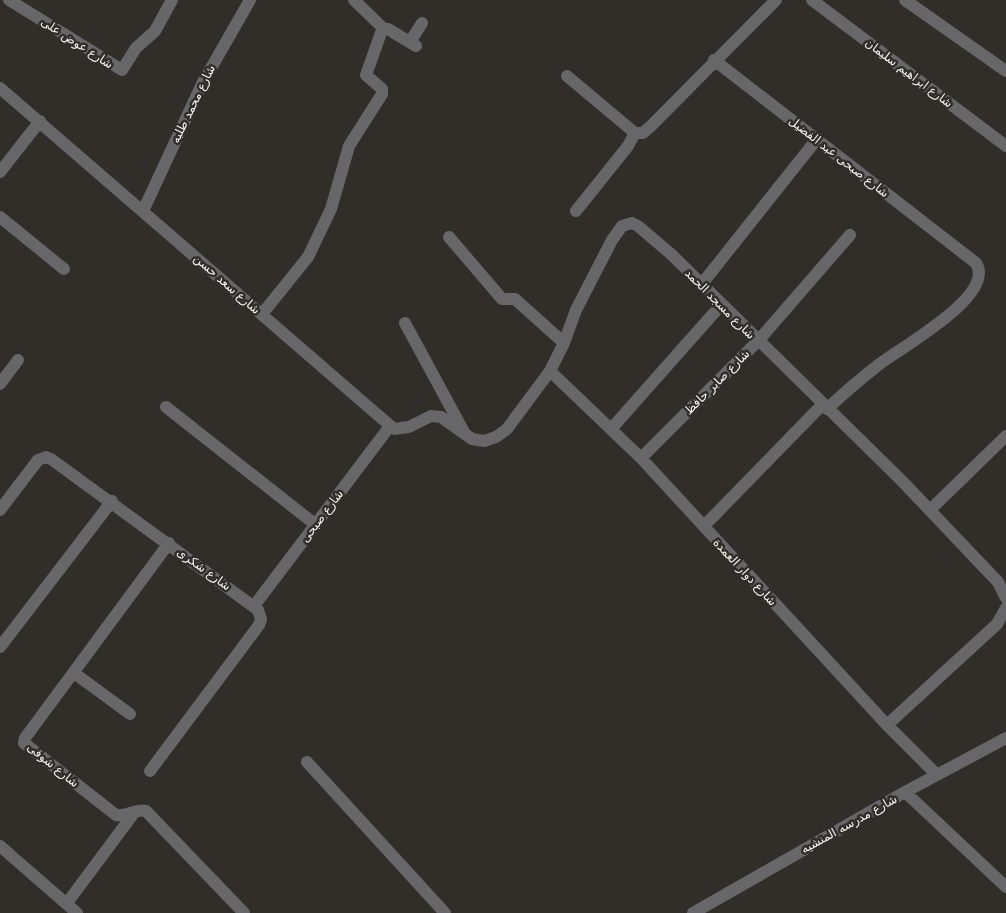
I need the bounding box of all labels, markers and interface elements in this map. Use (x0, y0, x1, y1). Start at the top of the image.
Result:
street label: شارع عوض على (38, 14, 116, 72)
street label: شارع ابراهيم سليمان (862, 36, 956, 111)
street label: شارع محمد طلبه (168, 63, 219, 146)
street label: شارع صبحى عبد الفضيل (786, 114, 892, 201)
street label: شارع سعد حسن (190, 251, 263, 317)
street label: شارع مسجد الحمد (681, 266, 758, 343)
street label: شارع صابر حافظ (682, 347, 753, 418)
street label: شارع صبحى (298, 487, 347, 546)
street label: شارع دوار العمدة (710, 535, 780, 609)
street label: شارع شكرى (174, 545, 234, 594)
street label: شارع شوقى (24, 740, 82, 791)
street label: شارع مدرسه المنشيه (799, 792, 900, 857)

